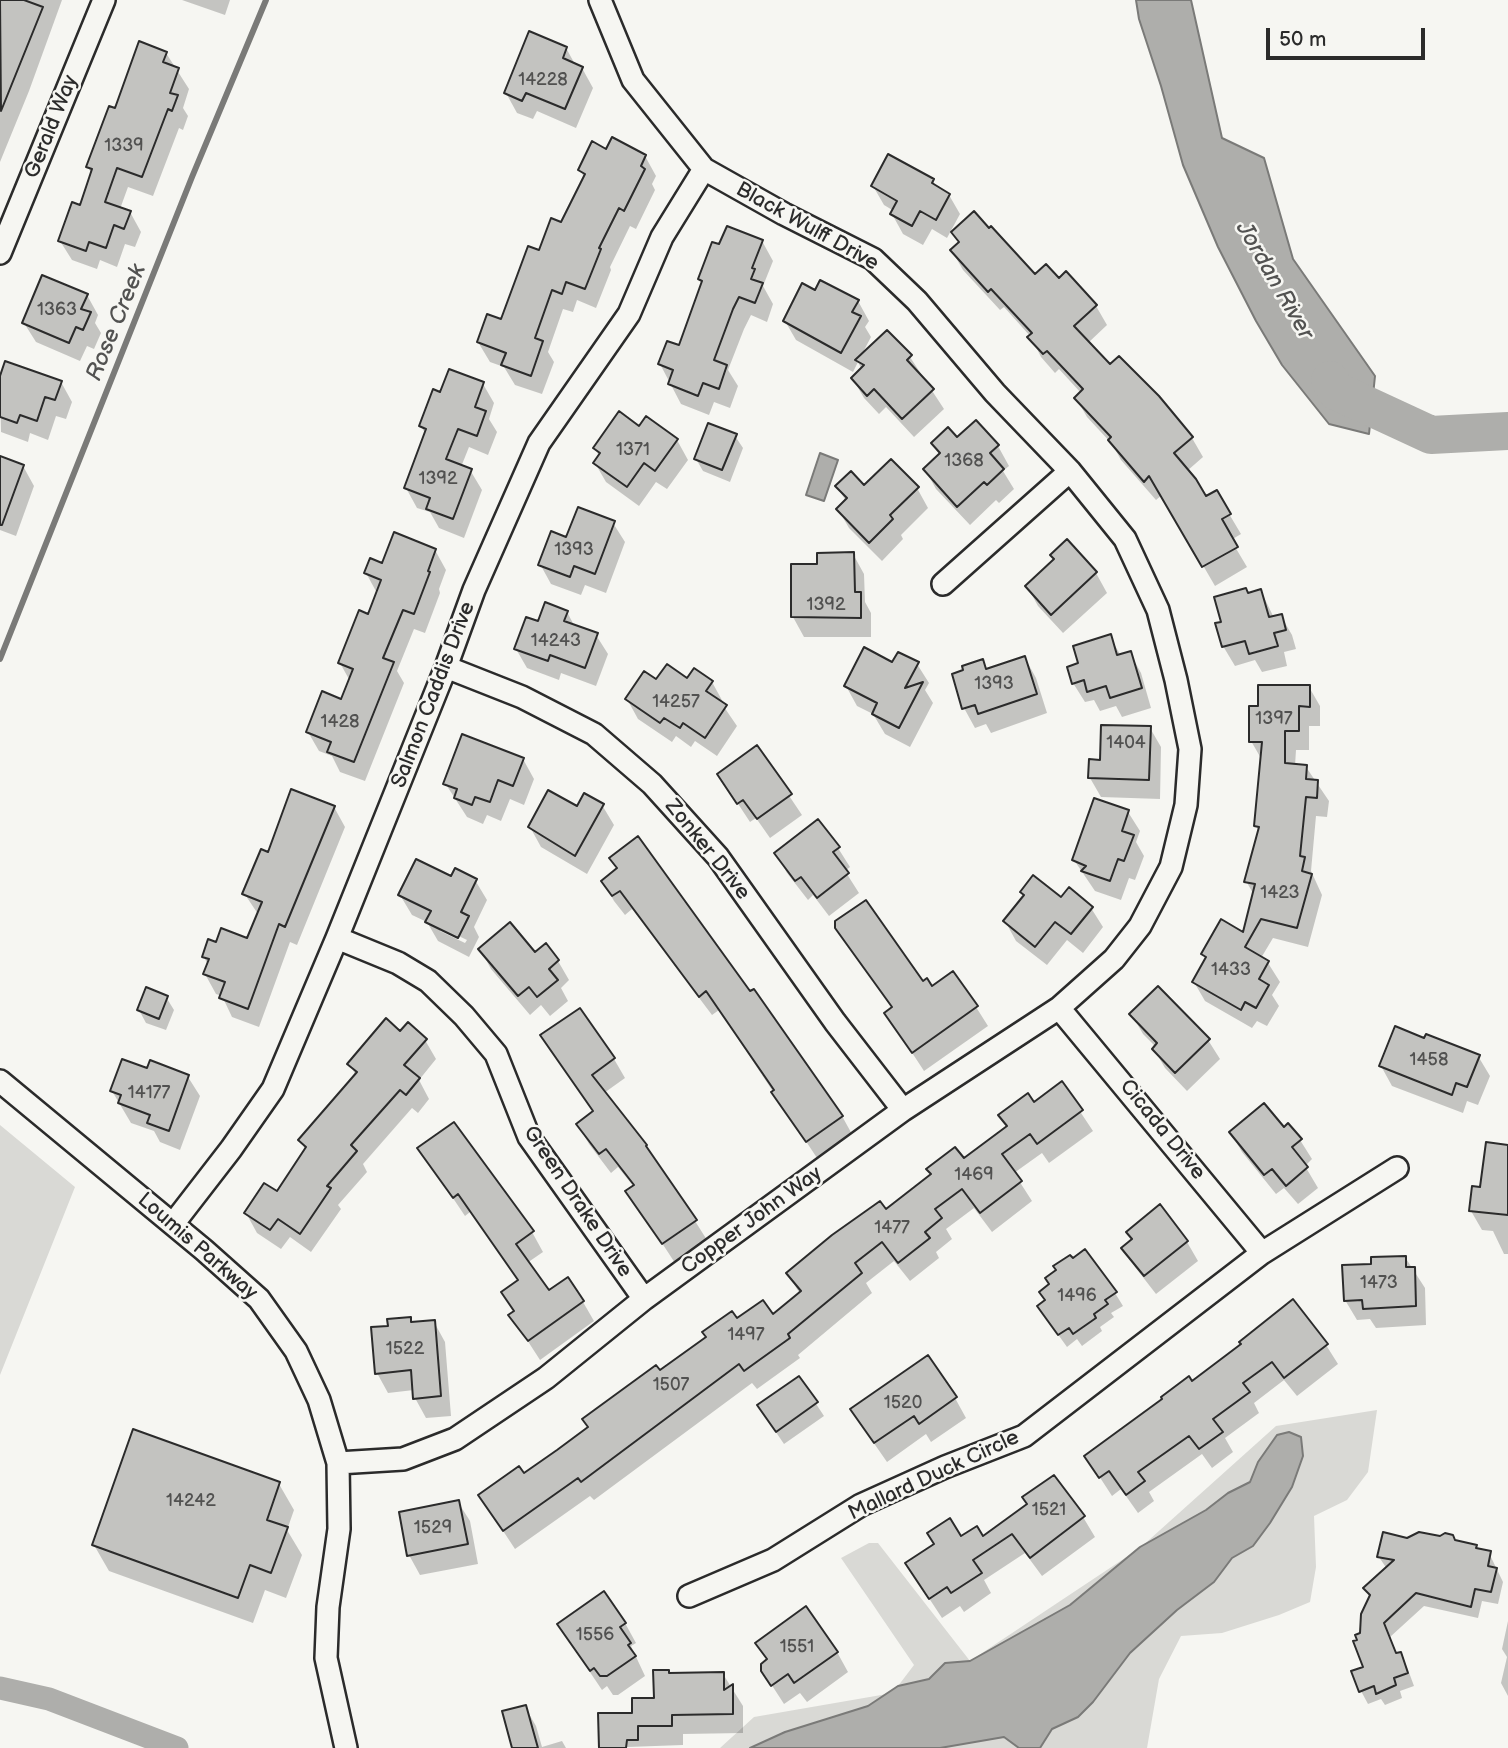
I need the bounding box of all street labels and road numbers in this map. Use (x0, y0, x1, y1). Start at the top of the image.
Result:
street label: Gerald Way (20, 72, 84, 182)
street label: Black Wulff Drive (731, 177, 883, 277)
street label: Salmon Caddis Drive (387, 598, 481, 792)
street label: Zonker Drive (659, 795, 755, 905)
street label: Cicada Drive (1114, 1075, 1210, 1185)
street label: Green Drake Drive (517, 1122, 637, 1282)
street label: Copper John Way (677, 1161, 827, 1281)
street label: Loumis Parkway (132, 1188, 262, 1306)
street label: Mallard Duck Circle (845, 1425, 1023, 1527)

